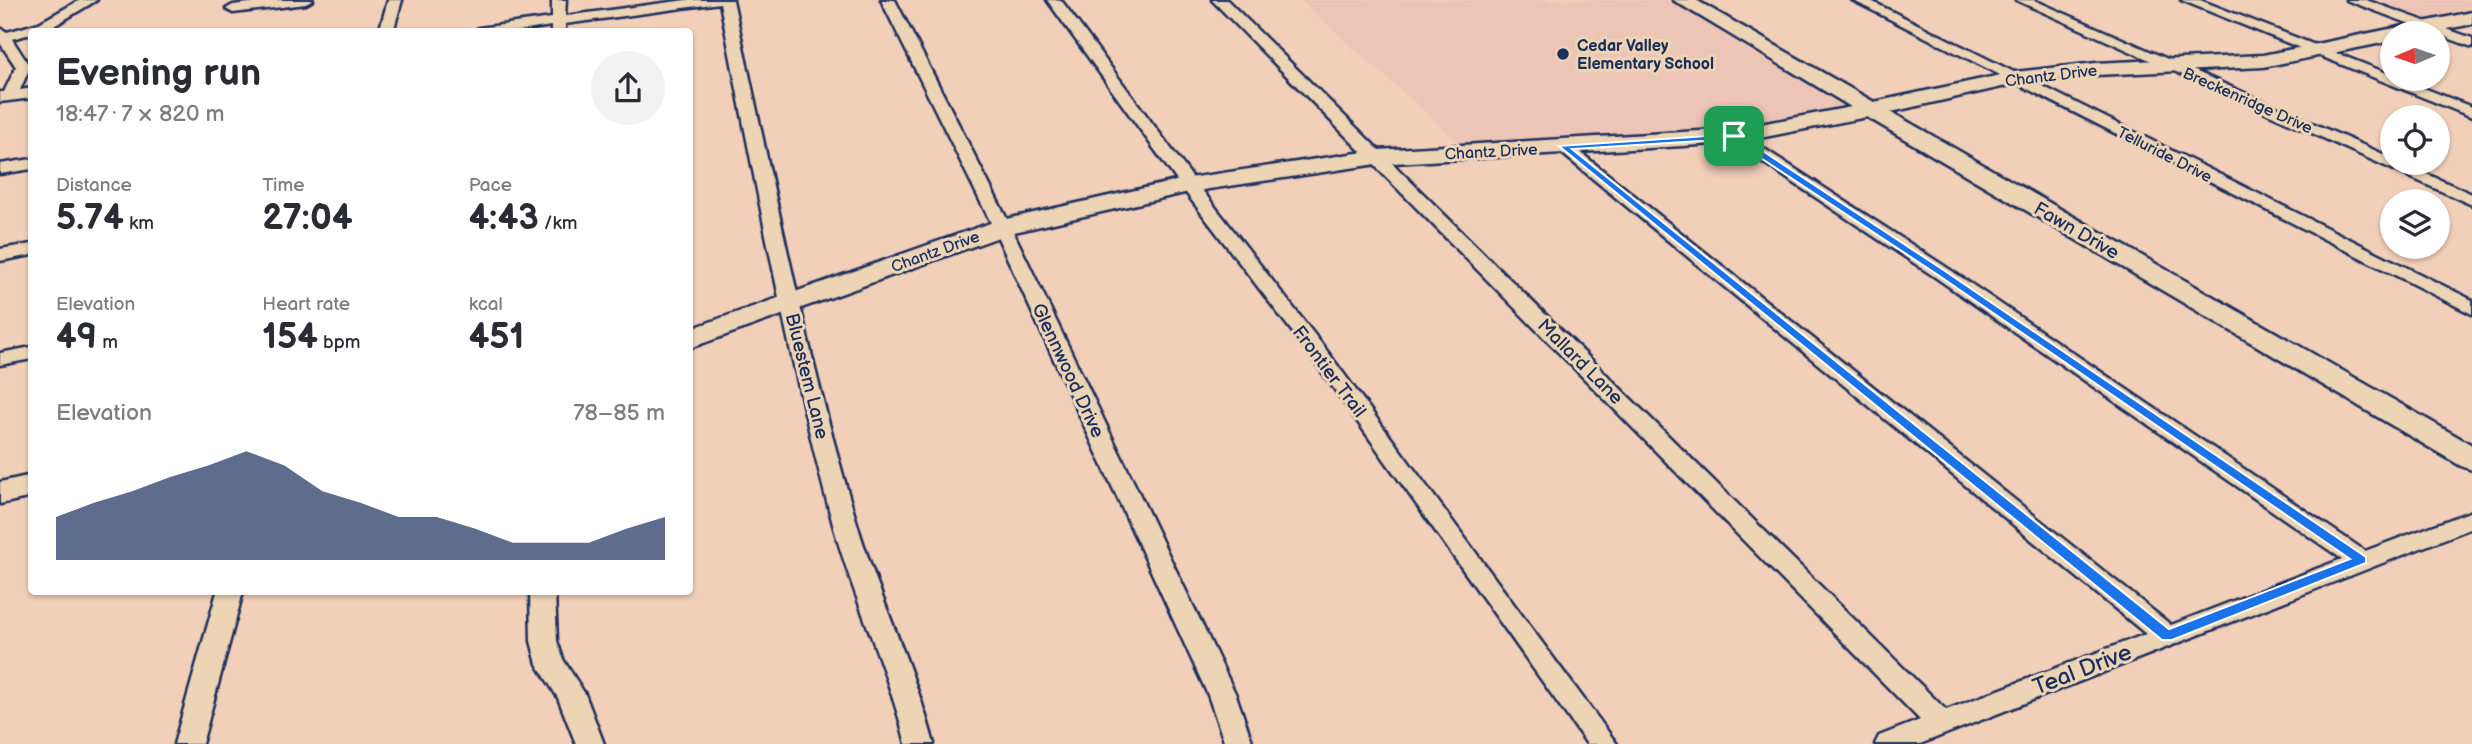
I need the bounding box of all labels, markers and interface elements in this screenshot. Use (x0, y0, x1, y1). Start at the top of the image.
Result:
north arrow (2380, 21, 2450, 91)
map controls (2380, 21, 2450, 259)
place label: Cedar Valley Elementary School (1577, 37, 1714, 74)
marker: Cedar Valley Elementary School (1555, 46, 1571, 62)
text: Evening run (56, 51, 261, 96)
button: share (591, 51, 665, 125)
street label: Chantz Drive (2004, 61, 2099, 92)
street label: Breckenridge Drive (2180, 64, 2316, 139)
text: 18:47 · 7 × 820 m (56, 100, 225, 128)
button: locate (2380, 105, 2450, 175)
pin (1704, 106, 1764, 166)
icon: arrive (1715, 117, 1753, 155)
street label: Telluride Drive (2114, 123, 2215, 188)
street label: Chantz Drive (1444, 141, 1538, 164)
text: Distance (56, 174, 132, 197)
text: Time (262, 174, 304, 197)
text: Pace (469, 174, 512, 197)
button: layers (2380, 189, 2450, 259)
text: 5.74 (56, 197, 124, 240)
text: 27:04 (262, 197, 353, 240)
text: 4:43 (469, 197, 539, 240)
street label: Fawn Drive (2029, 198, 2123, 265)
text: km (124, 212, 154, 235)
text: /km (539, 212, 577, 235)
street label: Chantz Drive (889, 227, 983, 277)
text: Elevation (56, 293, 135, 316)
text: Heart rate (262, 293, 350, 316)
text: kcal (469, 293, 503, 316)
street label: Glennwood Drive (1026, 300, 1109, 442)
street label: Bluestem Lane (780, 311, 833, 442)
street label: Mallard Lane (1532, 314, 1628, 410)
text: 49 (56, 316, 97, 359)
text: 154 (262, 316, 318, 359)
text: 451 (469, 316, 524, 359)
street label: Frontier Trail (1287, 322, 1371, 422)
text: m (97, 331, 118, 354)
text: bpm (318, 331, 360, 354)
text: Elevation (56, 399, 152, 427)
text: 78–85 m (573, 399, 665, 427)
street label: Teal Drive (2029, 638, 2136, 702)

